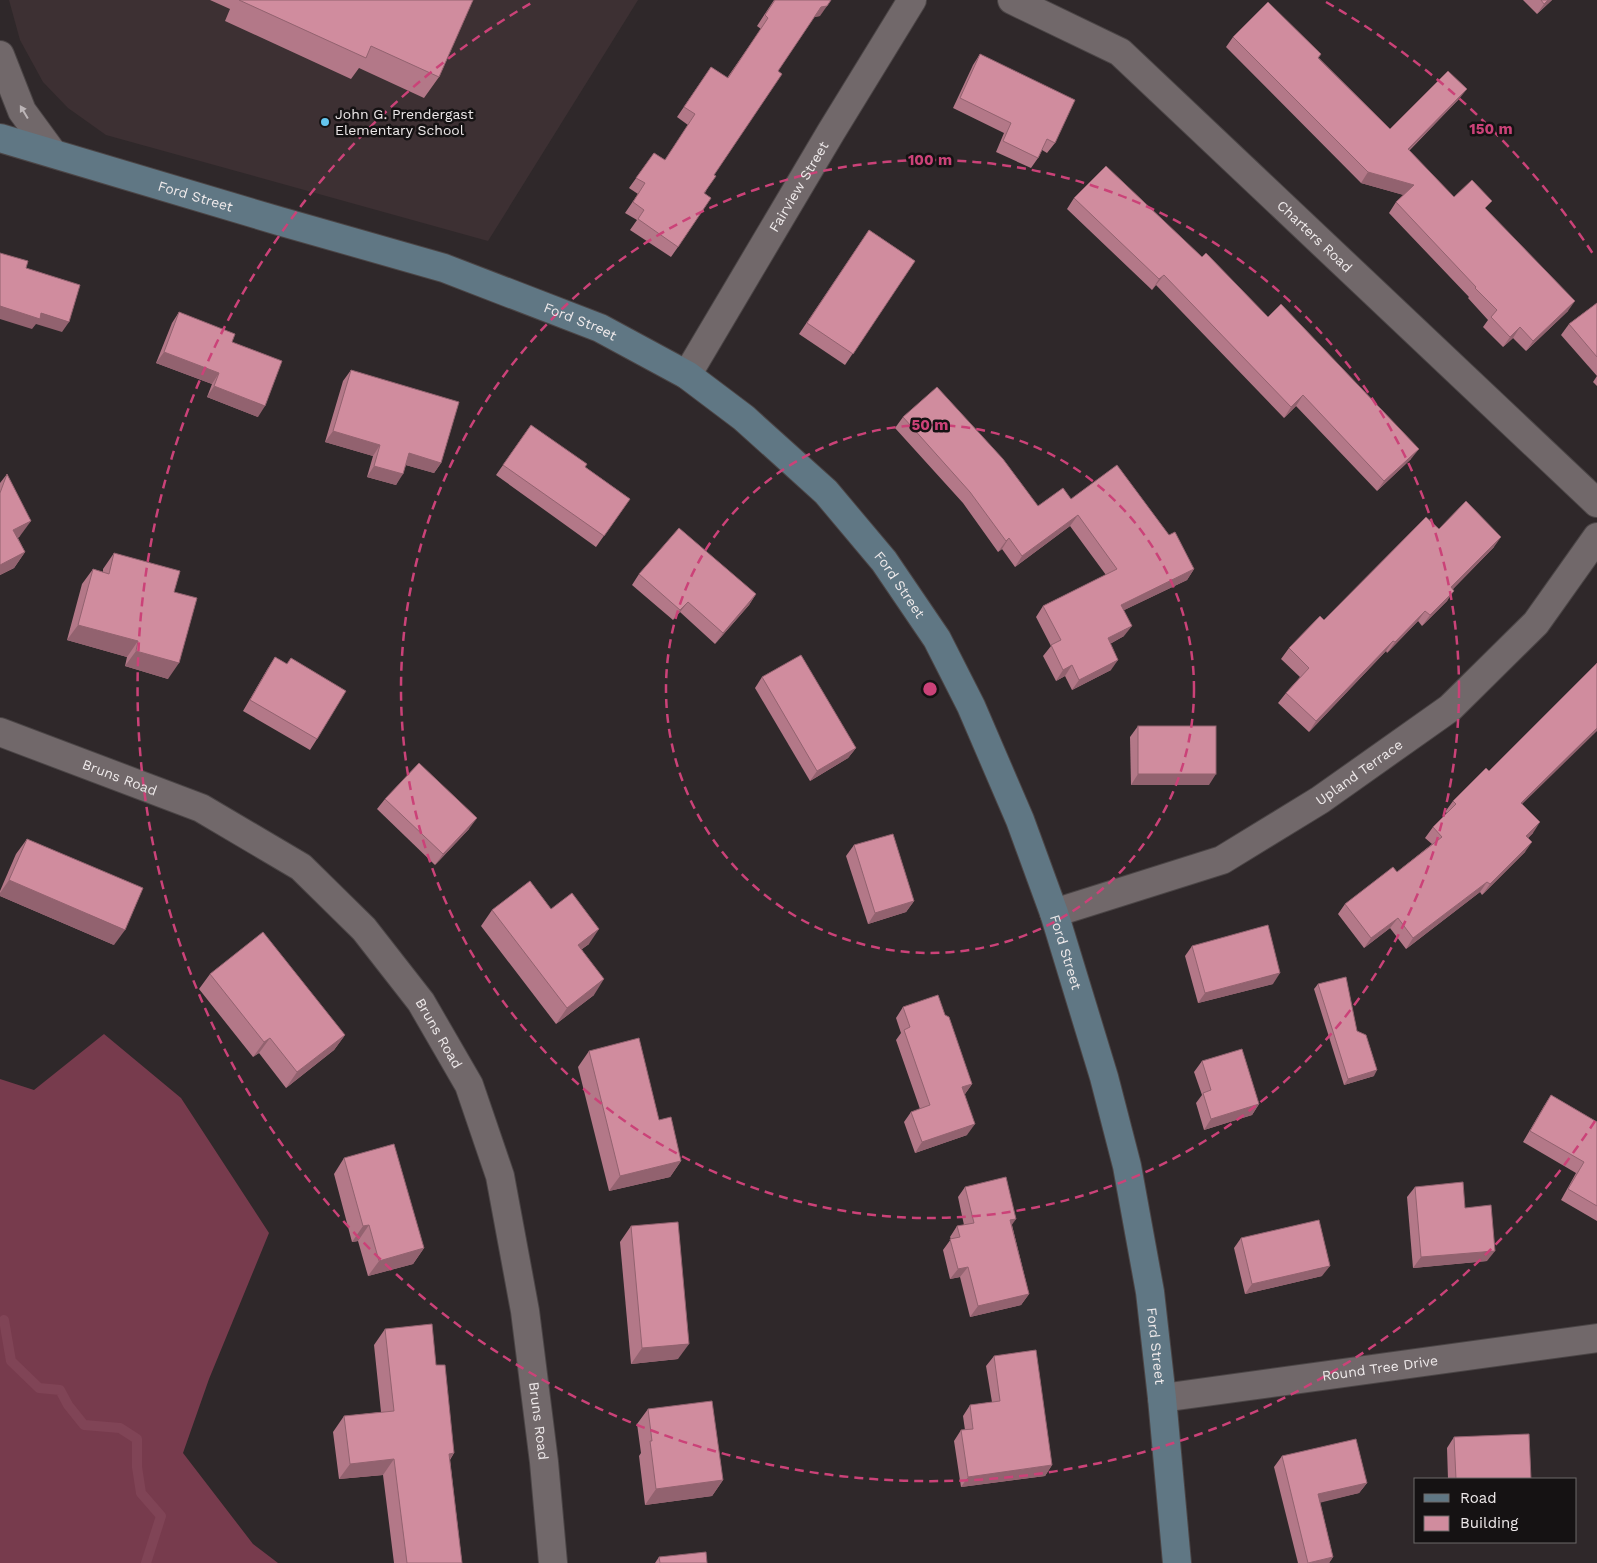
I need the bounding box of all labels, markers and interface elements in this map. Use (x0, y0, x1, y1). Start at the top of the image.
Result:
one-way arrow (19, 106, 28, 119)
place label: John G. Prendergast Elementary School (335, 106, 474, 138)
marker: John G. Prendergast Elementary School (319, 116, 331, 128)
text: 150 m (1469, 120, 1513, 138)
street label: Fairview Street (766, 138, 832, 235)
text: 100 m (908, 151, 952, 169)
street label: Ford Street (156, 177, 235, 215)
street label: Charters Road (1274, 197, 1356, 275)
street label: Ford Street (542, 299, 620, 344)
text: 50 m (912, 416, 948, 434)
street label: Ford Street (871, 548, 928, 621)
centre of rings (921, 680, 939, 698)
street label: Upland Terrace (1313, 736, 1406, 809)
street label: Bruns Road (80, 756, 159, 799)
street label: Ford Street (1047, 913, 1085, 992)
street label: Bruns Road (412, 995, 466, 1071)
street label: Ford Street (1144, 1307, 1168, 1385)
street label: Round Tree Drive (1321, 1352, 1439, 1384)
street label: Bruns Road (526, 1381, 552, 1461)
legend (1414, 1478, 1577, 1543)
text: Road (1460, 1489, 1497, 1507)
text: Building (1460, 1514, 1518, 1532)

